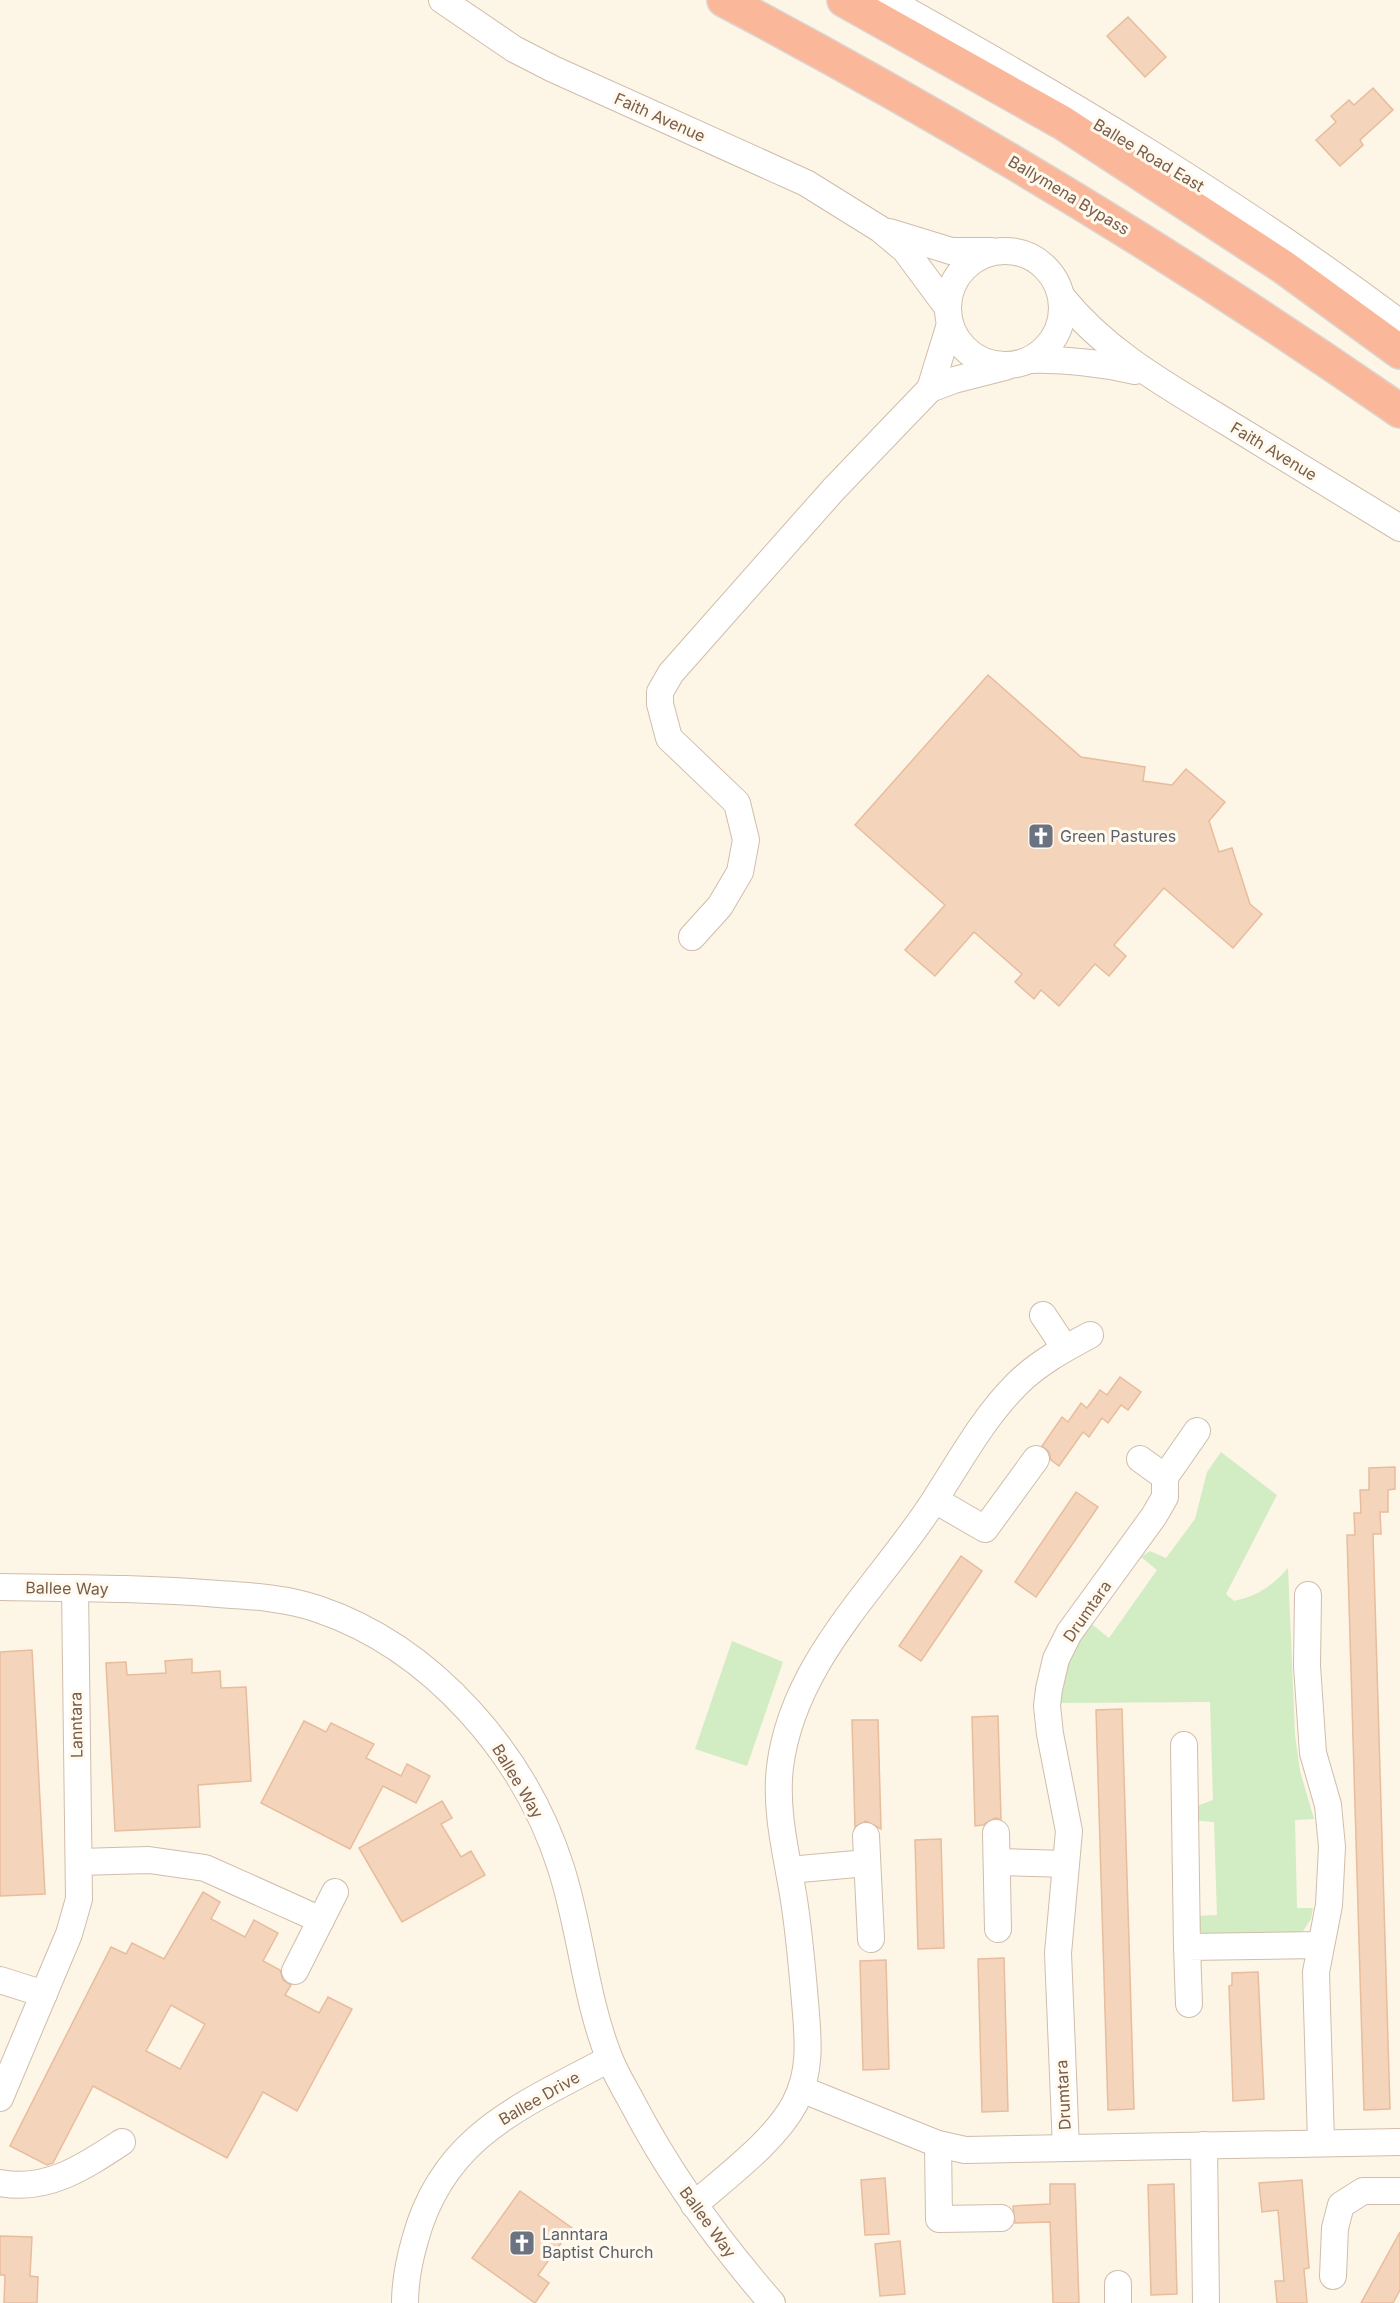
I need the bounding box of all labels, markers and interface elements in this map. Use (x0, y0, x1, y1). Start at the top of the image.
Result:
street label: Faith Avenue (611, 88, 709, 146)
street label: Ballee Road East (1090, 114, 1208, 196)
street label: Ballymena Bypass (1005, 151, 1133, 239)
street label: Faith Avenue (1227, 417, 1321, 485)
church icon: Green Pastures (1026, 821, 1056, 851)
place label: Green Pastures (1060, 826, 1176, 846)
street label: Drumtara (1059, 1576, 1115, 1646)
street label: Ballee Way (25, 1577, 109, 1599)
street label: Lanntara (65, 1692, 87, 1758)
street label: Ballee Way (488, 1740, 548, 1822)
street label: Drumtara (1051, 2059, 1075, 2131)
street label: Ballee Drive (495, 2067, 583, 2129)
street label: Ballee Way (675, 2183, 741, 2261)
place label: Lanntara Baptist Church (542, 2224, 654, 2262)
church icon: Lanntara Baptist Church (507, 2228, 537, 2258)

